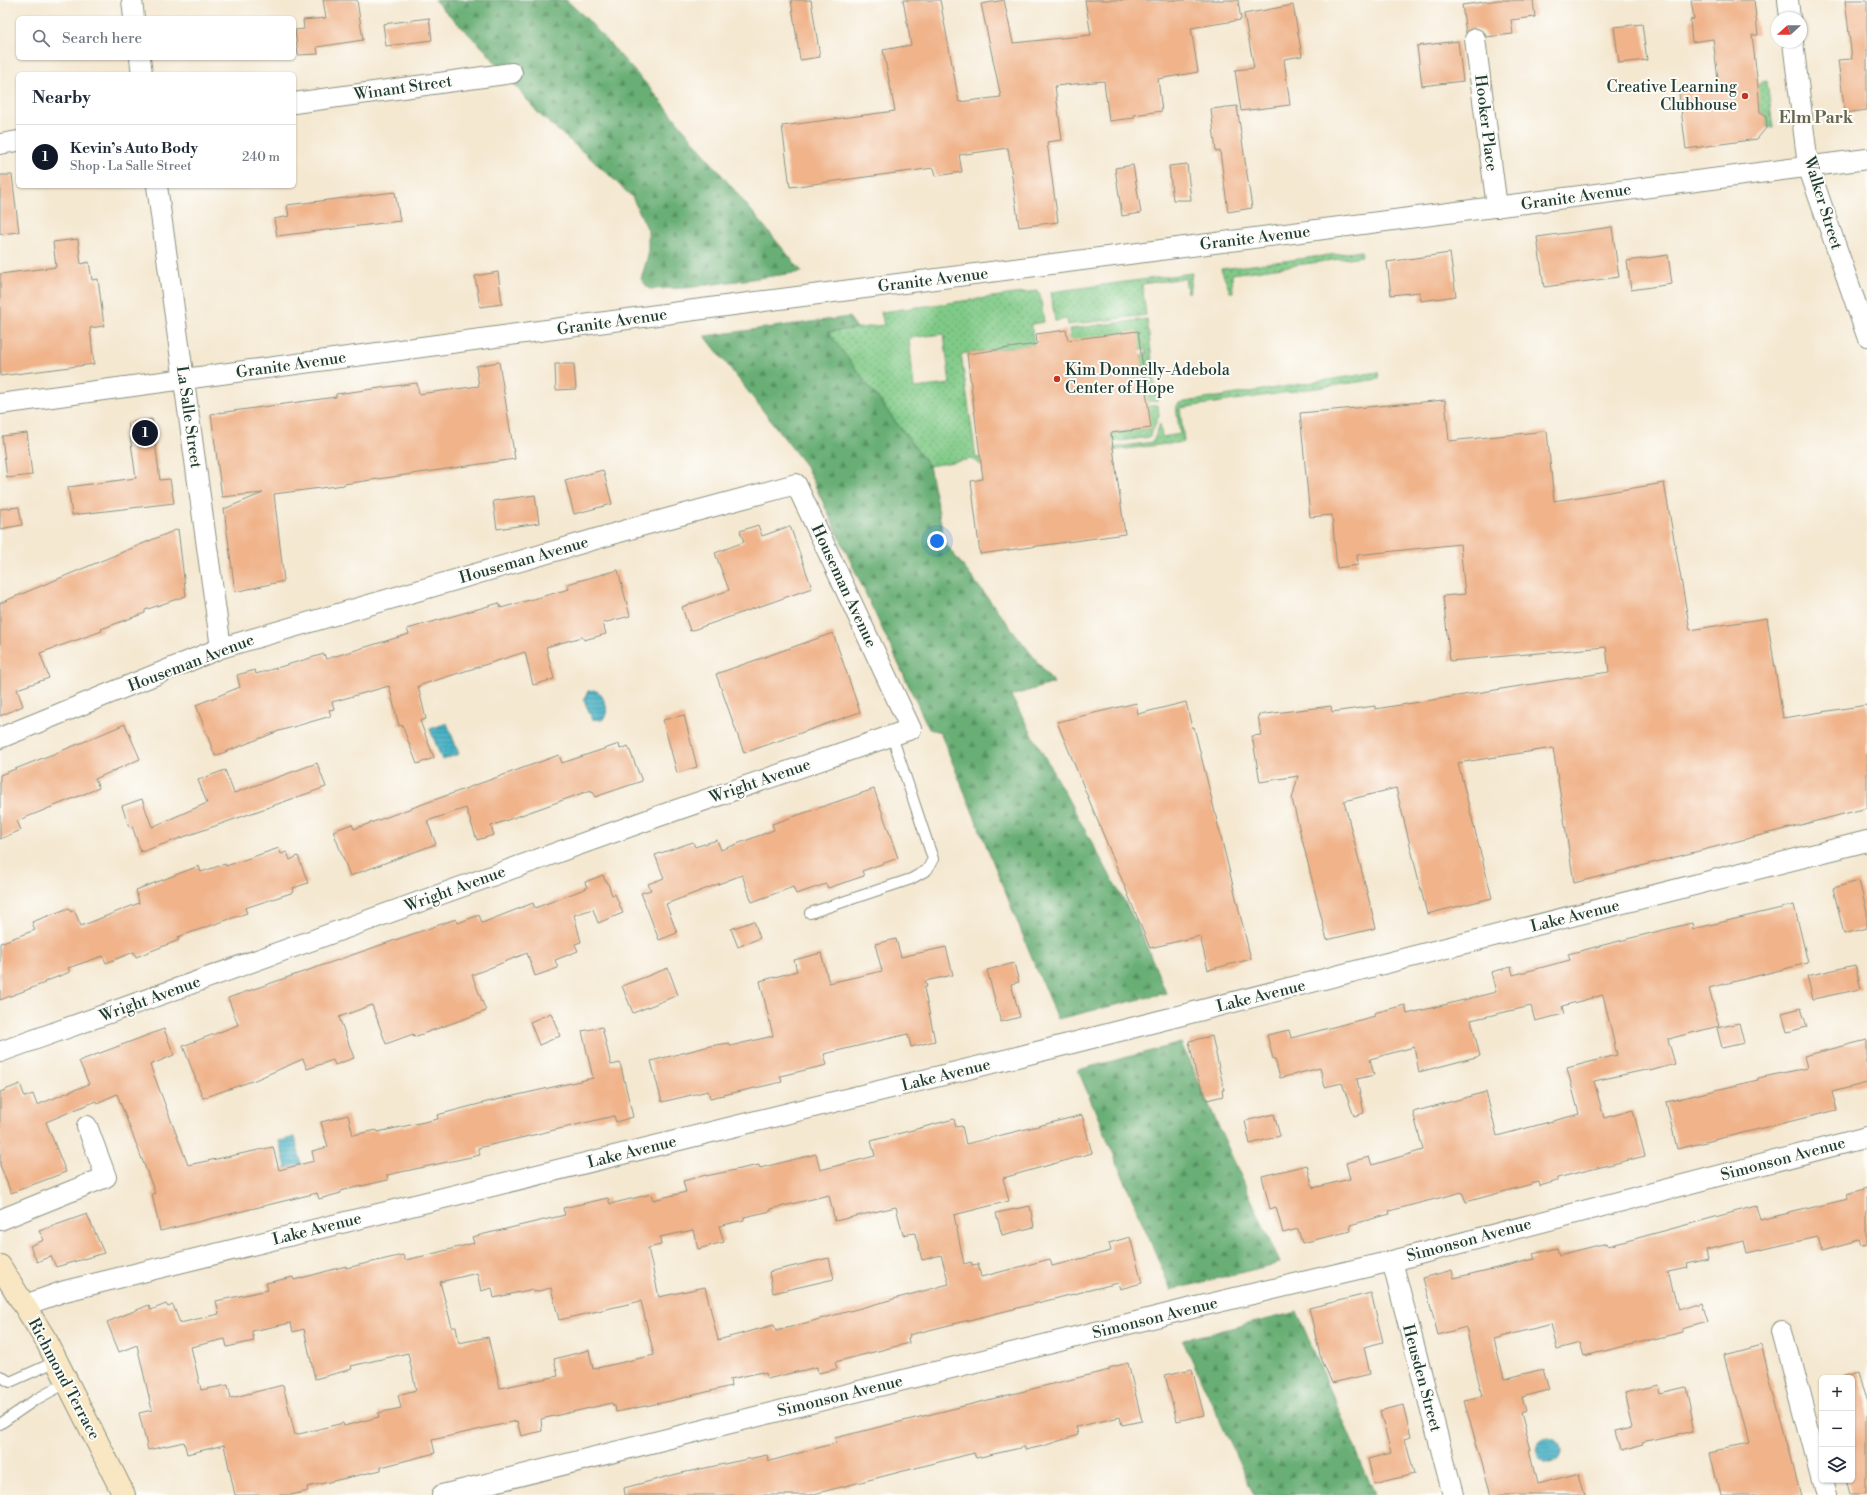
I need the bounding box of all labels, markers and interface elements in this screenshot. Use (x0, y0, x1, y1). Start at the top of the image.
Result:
north arrow (1771, 12, 1807, 48)
search box (16, 16, 296, 60)
icon: search (30, 27, 52, 49)
text: Search here (62, 29, 142, 48)
street label: Winant Street (352, 71, 454, 105)
street label: Hooker Place (1470, 74, 1502, 172)
place label: Creative Learning Clubhouse (1606, 77, 1738, 115)
text: Nearby (32, 87, 91, 109)
marker: Creative Learning Clubhouse (1740, 91, 1750, 101)
district label: Elm Park (1779, 107, 1854, 129)
text: Kevin’s Auto Body (70, 139, 198, 158)
text: 1 (42, 149, 48, 165)
text: 240 m (242, 149, 280, 165)
street label: Walker Street (1799, 153, 1847, 252)
text: Shop · La Salle Street (70, 158, 192, 174)
street label: Granite Avenue (1520, 179, 1632, 215)
street label: Granite Avenue (1199, 221, 1311, 255)
street label: Granite Avenue (877, 263, 989, 297)
street label: Granite Avenue (556, 304, 668, 340)
street label: Granite Avenue (235, 347, 347, 383)
place label: Kim Donnelly-Adebola Center of Hope (1065, 360, 1231, 398)
street label: La Salle Street (172, 364, 206, 470)
marker: Kim Donnelly-Adebola Center of Hope (1052, 374, 1062, 384)
pin: 1 (132, 418, 158, 448)
street label: Houseman Avenue (807, 521, 881, 651)
your location (927, 531, 947, 551)
street label: Houseman Avenue (457, 532, 591, 588)
street label: Houseman Avenue (125, 630, 257, 696)
street label: Wright Avenue (706, 754, 813, 808)
street label: Wright Avenue (401, 861, 508, 917)
street label: Lake Avenue (1528, 895, 1622, 937)
street label: Wright Avenue (96, 971, 203, 1027)
street label: Lake Avenue (1214, 975, 1308, 1017)
street label: Lake Avenue (899, 1054, 993, 1096)
street label: Lake Avenue (585, 1131, 679, 1173)
street label: Simonson Avenue (1718, 1133, 1848, 1185)
street label: Lake Avenue (270, 1208, 364, 1250)
street label: Simonson Avenue (1404, 1214, 1534, 1266)
street label: Simonson Avenue (1090, 1293, 1220, 1343)
street label: Richmond Terrace (23, 1315, 105, 1443)
street label: Heusden Street (1398, 1322, 1446, 1434)
street label: Simonson Avenue (775, 1371, 905, 1421)
map controls (1819, 1375, 1855, 1483)
button: + (1819, 1375, 1855, 1411)
button: − (1819, 1411, 1855, 1447)
button: layers (1819, 1447, 1855, 1483)

